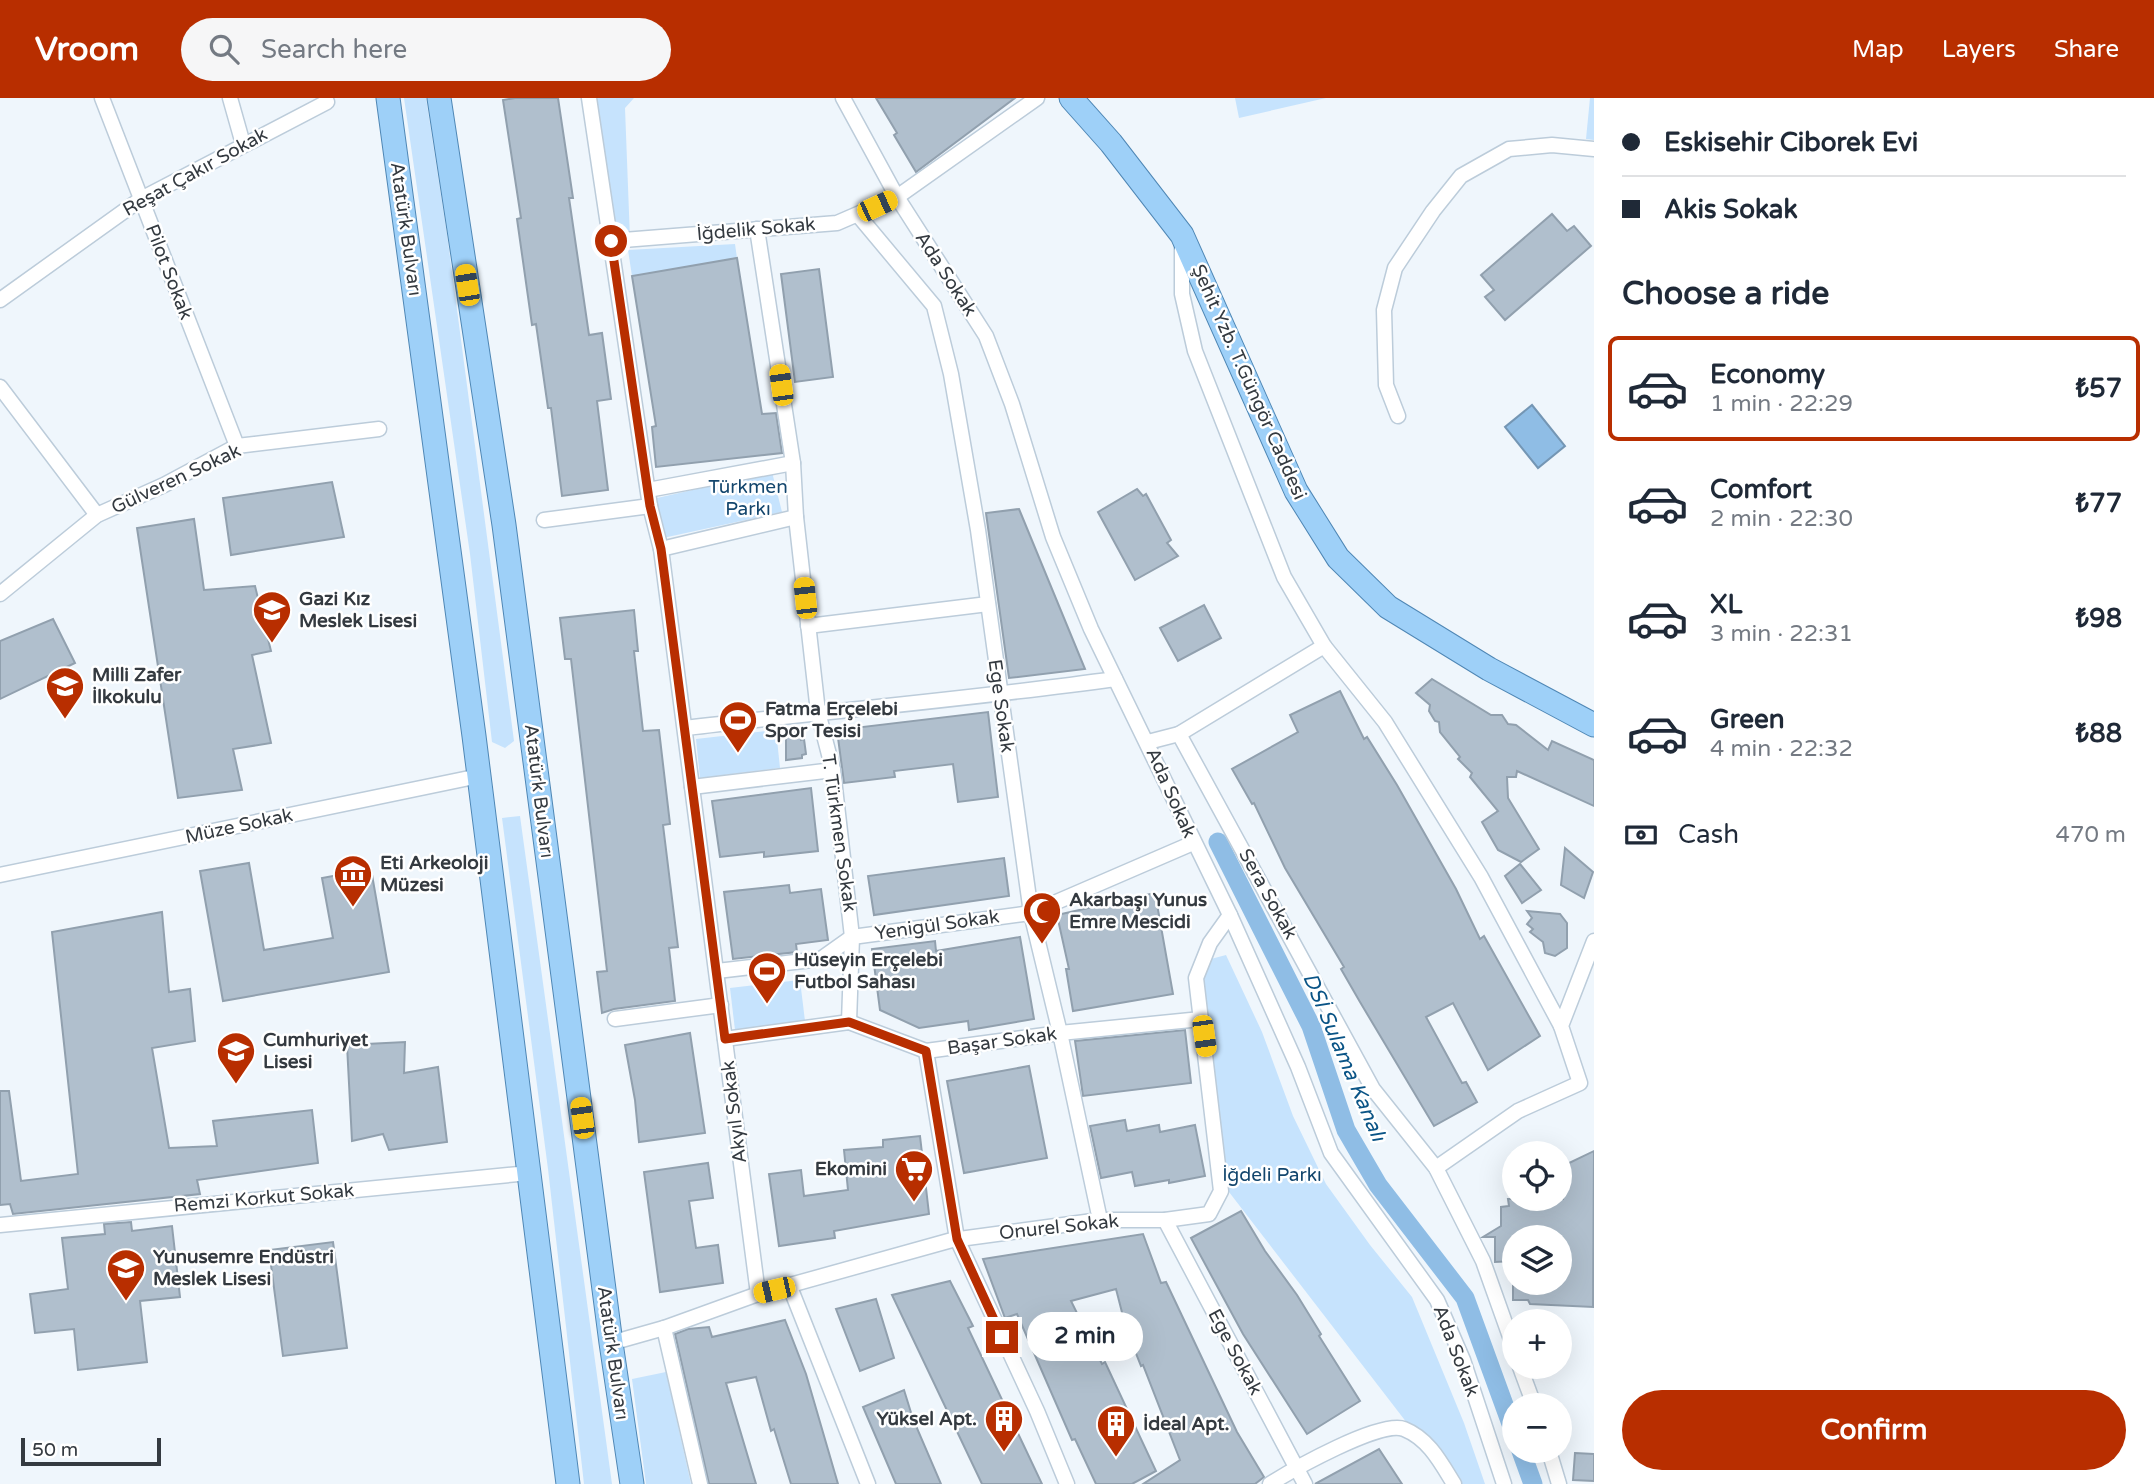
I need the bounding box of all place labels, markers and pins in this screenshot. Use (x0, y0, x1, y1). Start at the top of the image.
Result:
place label: Gazi Kız Meslek Lisesi (299, 588, 417, 632)
school or university icon: Gazi Kız Meslek Lisesi (251, 589, 293, 644)
place label: Milli Zafer İlkokulu (92, 664, 182, 708)
school or university icon: Milli Zafer İlkokulu (44, 665, 86, 720)
place label: Fatma Erçelebi Spor Tesisi (765, 698, 898, 743)
sports icon: Fatma Erçelebi Spor Tesisi (717, 699, 759, 754)
place label: Eti Arkeoloji Müzesi (380, 852, 488, 896)
museum icon: Eti Arkeoloji Müzesi (332, 853, 374, 908)
place label: Akarbaşı Yunus Emre Mescidi (1069, 889, 1207, 933)
mosque icon: Akarbaşı Yunus Emre Mescidi (1021, 890, 1063, 945)
place label: Hüseyin Erçelebi Futbol Sahası (794, 949, 943, 993)
sports icon: Hüseyin Erçelebi Futbol Sahası (746, 950, 788, 1005)
place label: Cumhuriyet Lisesi (263, 1029, 369, 1073)
school or university icon: Cumhuriyet Lisesi (215, 1030, 257, 1085)
supermarket icon: Ekomini (893, 1148, 935, 1203)
place label: Ekomini (815, 1158, 887, 1180)
place label: Yunusemre Endüstri Meslek Lisesi (153, 1246, 334, 1290)
school or university icon: Yunusemre Endüstri Meslek Lisesi (105, 1247, 147, 1302)
building icon: Yüksel Apt. (983, 1398, 1025, 1453)
building icon: İdeal Apt. (1095, 1403, 1137, 1458)
place label: Yüksel Apt. (877, 1408, 977, 1431)
place label: İdeal Apt. (1143, 1413, 1229, 1436)

